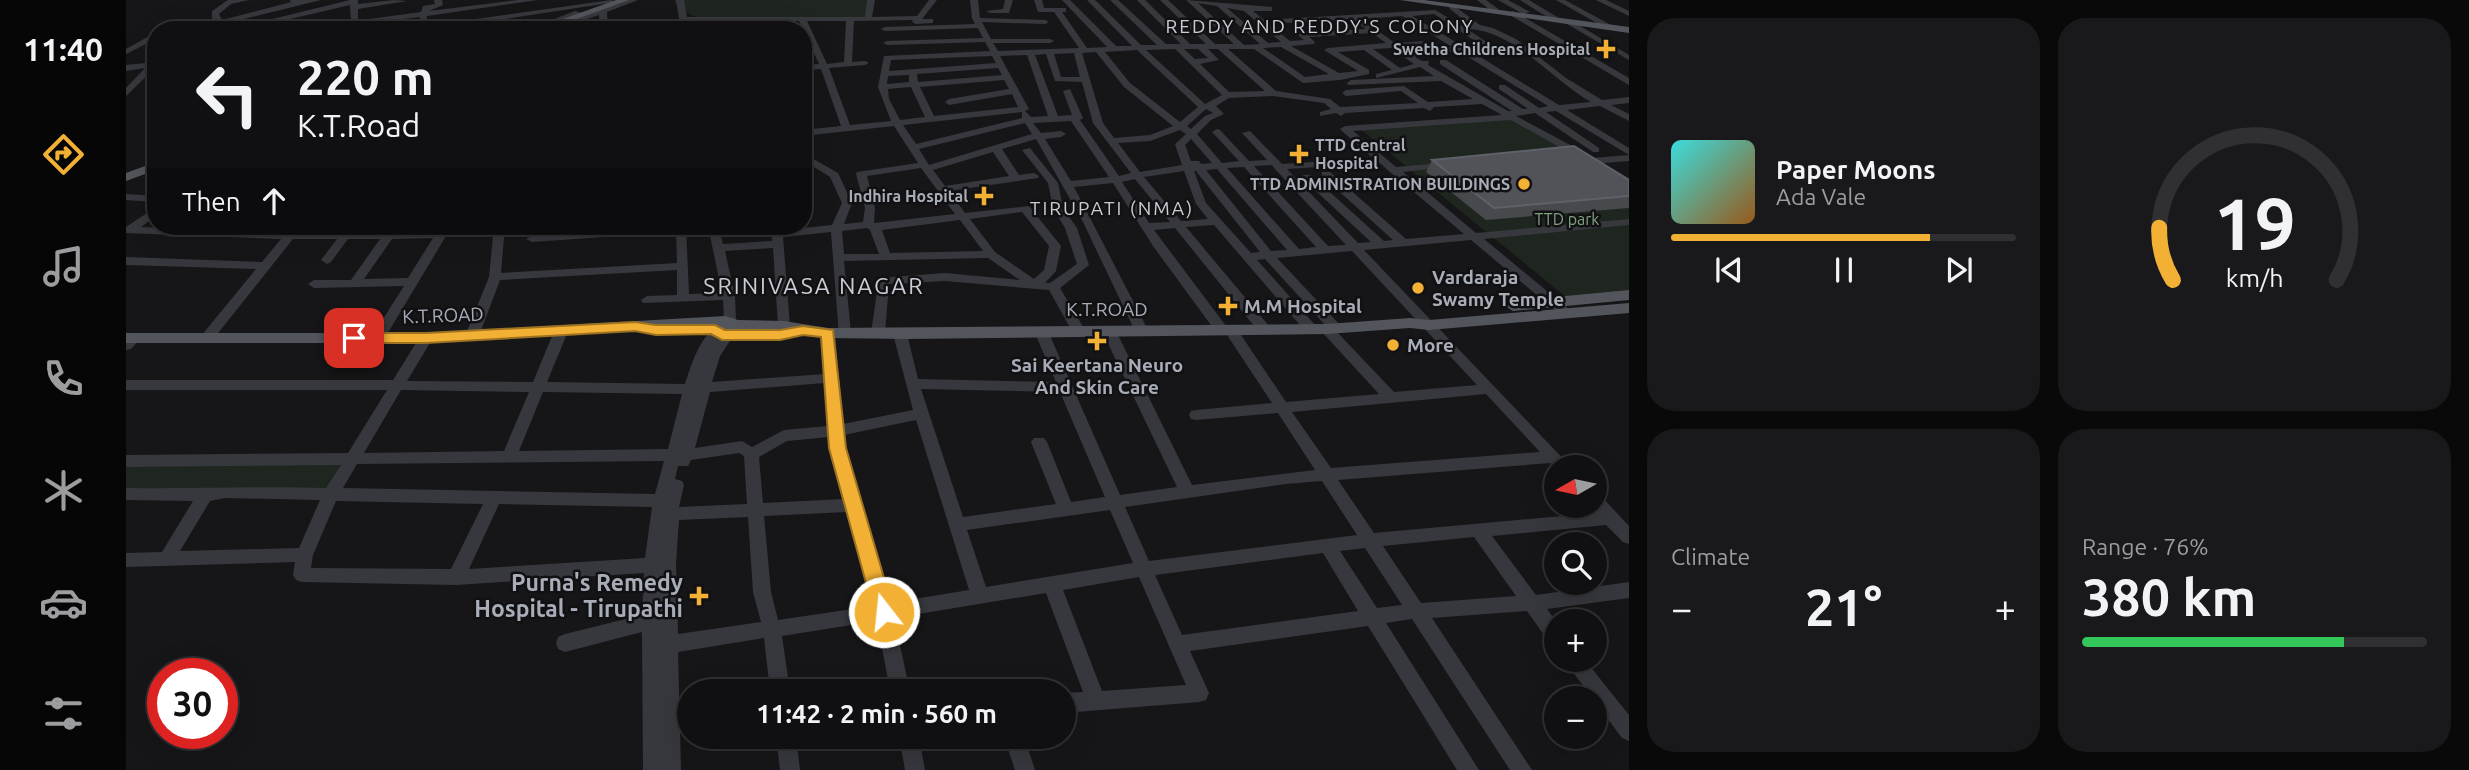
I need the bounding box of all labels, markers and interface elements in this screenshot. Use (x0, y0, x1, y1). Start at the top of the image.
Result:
district label: REDDY AND REDDY'S COLONY (1166, 15, 1474, 37)
text: 11:40 (23, 31, 103, 67)
marker: Swetha Childrens Hospital (1596, 39, 1616, 59)
place label: Swetha Childrens Hospital (1393, 40, 1590, 58)
icon: left (182, 49, 273, 140)
text: 220 m (297, 49, 434, 104)
text: K.T.Road (297, 107, 420, 143)
icon: directions (39, 130, 88, 179)
place label: TTD Central Hospital (1315, 136, 1406, 172)
marker: TTD Central Hospital (1289, 144, 1309, 164)
text: Paper Moons (1776, 155, 1935, 184)
place label: TTD ADMINISTRATION BUILDINGS (1250, 175, 1510, 193)
marker: TTD ADMINISTRATION BUILDINGS (1516, 176, 1532, 192)
icon: ahead (255, 182, 293, 220)
text: 19 (2213, 183, 2296, 265)
text: Ada Vale (1776, 184, 1866, 209)
marker: Indhira Hospital (974, 186, 994, 206)
text: Then (182, 187, 241, 216)
place label: Indhira Hospital (848, 187, 968, 205)
district label: TIRUPATI (NMA) (1030, 197, 1194, 219)
park label: TTD park (1535, 210, 1599, 228)
icon: music (39, 242, 88, 291)
icon: previous (1710, 251, 1748, 289)
icon: pause (1825, 251, 1863, 289)
icon: next (1940, 251, 1978, 289)
text: km/h (2226, 264, 2283, 292)
place label: Vardaraja Swamy Temple (1432, 266, 1564, 310)
district label: SRINIVASA NAGAR (703, 273, 925, 298)
marker: Vardaraja Swamy Temple (1410, 280, 1426, 296)
place label: M.M Hospital (1244, 295, 1362, 317)
marker: M.M Hospital (1218, 296, 1238, 316)
street label: K.T.ROAD (1066, 298, 1148, 320)
street label: K.T.ROAD (402, 303, 484, 327)
pin (324, 308, 384, 368)
icon: arrive (335, 319, 373, 357)
marker: Sai Keertana Neuro And Skin Care (1087, 331, 1107, 351)
place label: More (1407, 334, 1454, 356)
marker: More (1385, 337, 1401, 353)
icon: phone (39, 354, 88, 403)
place label: Sai Keertana Neuro And Skin Care (1011, 354, 1183, 398)
north arrow (1544, 455, 1606, 518)
map controls (1544, 455, 1607, 749)
icon: climate (39, 466, 88, 515)
button: search (1544, 532, 1607, 595)
text: Range · 76% (2082, 534, 2209, 559)
text: Climate (1671, 544, 1750, 569)
text: 380 km (2082, 568, 2256, 626)
place label: Purna's Remedy Hospital - Tirupathi (474, 570, 683, 621)
position arrow (847, 575, 921, 649)
icon: car (39, 578, 88, 627)
text: 21° (1805, 578, 1882, 636)
marker: Purna's Remedy Hospital - Tirupathi (689, 586, 709, 606)
text: − (1671, 587, 1692, 629)
text: + (1995, 587, 2016, 629)
button: + (1544, 609, 1607, 672)
speed limit sign: 30 (147, 658, 238, 749)
button: − (1544, 686, 1607, 749)
icon: filters (39, 689, 88, 738)
text: 11:42 · 2 min · 560 m (756, 699, 997, 728)

